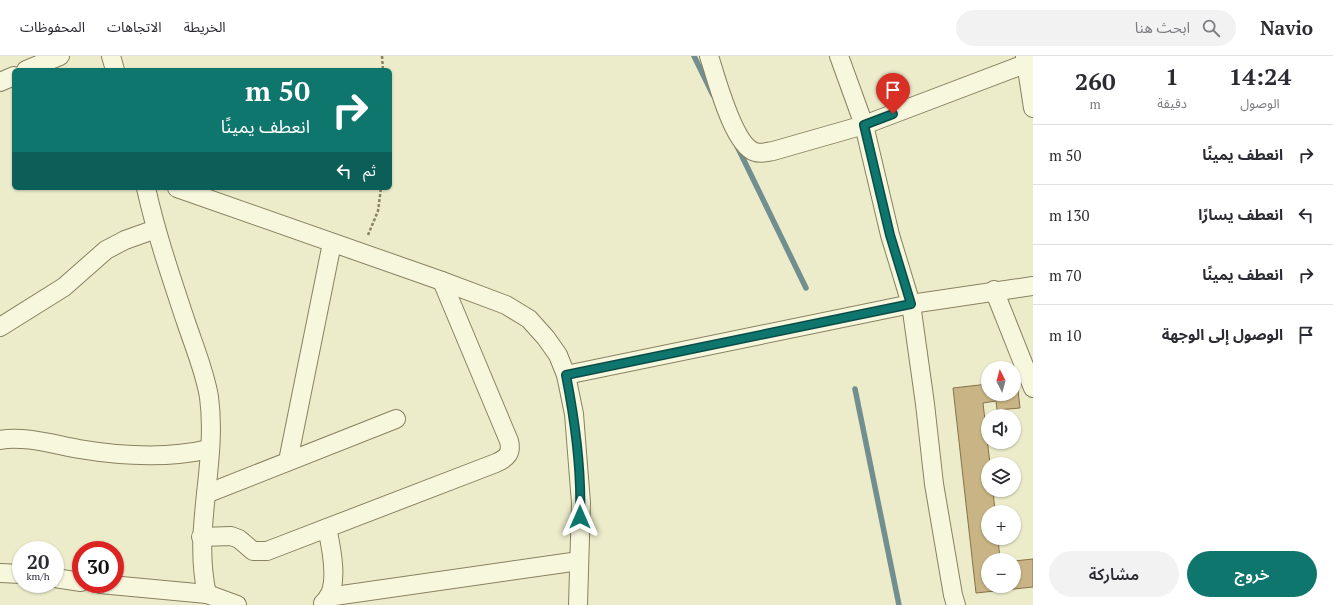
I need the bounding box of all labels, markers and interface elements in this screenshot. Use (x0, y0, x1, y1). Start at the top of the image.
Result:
search box (956, 10, 1236, 46)
text: Navio (1260, 15, 1313, 40)
text: المحفوظات (20, 17, 85, 36)
text: الاتجاهات (107, 17, 162, 36)
text: الخريطة (184, 17, 226, 36)
text: ابحث هنا (1135, 17, 1190, 37)
icon: search (1200, 17, 1222, 39)
text: 1 (1165, 60, 1179, 92)
text: 14:24 (1229, 60, 1291, 92)
text: 260 (1075, 65, 1116, 97)
text: 50 m (245, 72, 310, 109)
pin (876, 73, 910, 114)
icon: arrive (882, 79, 904, 101)
icon: right (324, 84, 376, 136)
text: دقيقة (1157, 94, 1187, 112)
text: الوصول (1240, 94, 1280, 112)
text: m (1090, 95, 1101, 113)
text: انعطف يمينًا (221, 114, 310, 138)
text: انعطف يمينًا (1202, 144, 1283, 164)
icon: right (1295, 144, 1317, 166)
text: 50 m (1049, 145, 1082, 165)
icon: left (333, 160, 355, 182)
text: ثم (363, 160, 376, 180)
text: انعطف يسارًا (1198, 204, 1283, 224)
icon: left (1295, 204, 1317, 226)
text: 130 m (1049, 205, 1090, 225)
text: انعطف يمينًا (1202, 264, 1283, 284)
icon: right (1295, 264, 1317, 286)
text: 70 m (1049, 265, 1082, 285)
text: الوصول إلى الوجهة (1162, 324, 1283, 344)
icon: arrive (1295, 324, 1317, 346)
text: 10 m (1049, 325, 1082, 345)
north arrow (981, 361, 1021, 401)
map controls (981, 361, 1021, 593)
button: sound (981, 409, 1021, 449)
button: layers (981, 457, 1021, 497)
position arrow (559, 496, 601, 538)
button: + (981, 505, 1021, 545)
speed limit sign: 30 (72, 541, 124, 593)
text: 20 (27, 548, 49, 575)
button: مشاركة (1049, 551, 1179, 597)
button: خروج (1187, 551, 1317, 597)
button: − (981, 553, 1021, 593)
text: km/h (26, 570, 50, 583)

